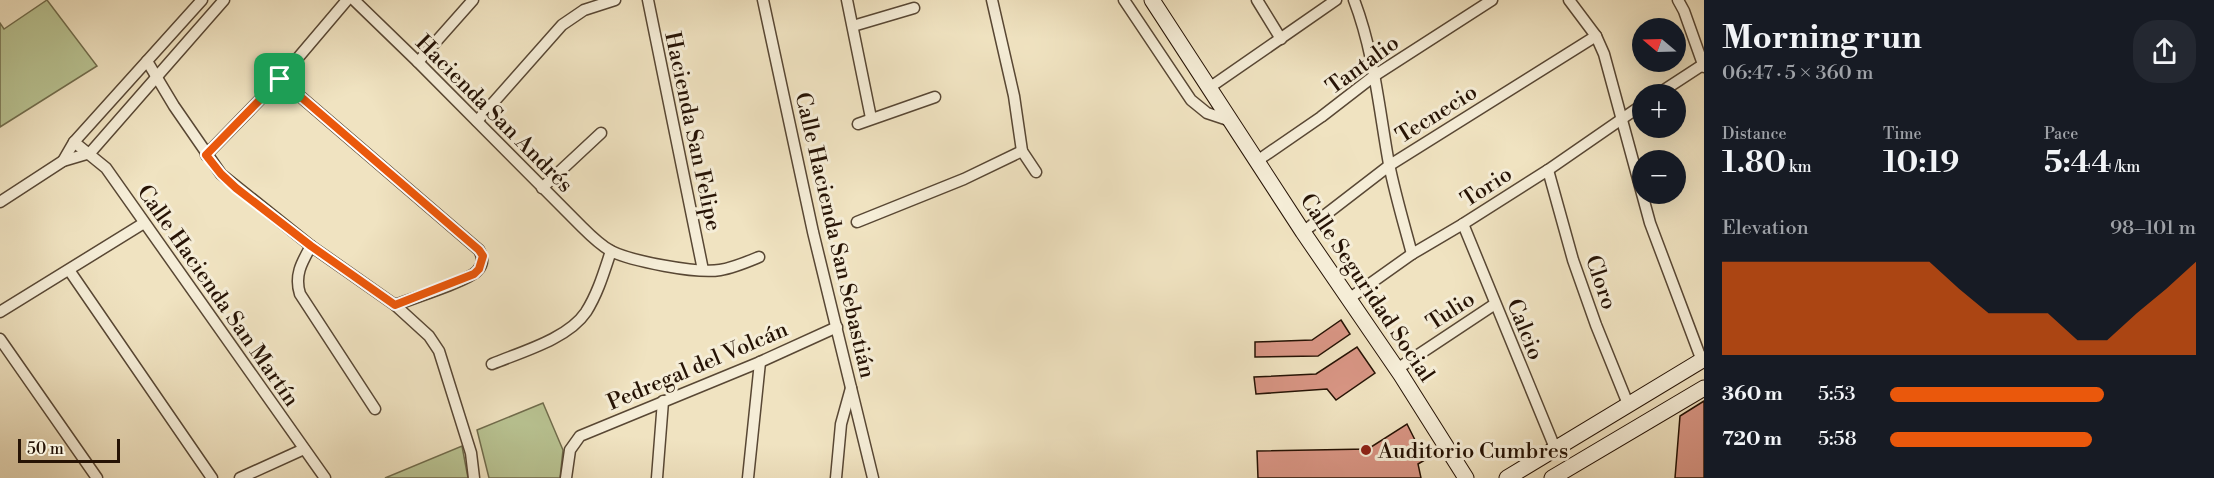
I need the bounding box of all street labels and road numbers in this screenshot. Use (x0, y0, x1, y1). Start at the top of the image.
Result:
street label: Hacienda San Felipe (658, 29, 727, 233)
street label: Hacienda San Andrés (410, 30, 578, 198)
street label: Tantalio (1321, 30, 1405, 101)
street label: Tecnecio (1391, 79, 1482, 150)
street label: Calle Hacienda San Sebastián (789, 90, 881, 381)
street label: Torio (1456, 161, 1517, 214)
street label: Calle Hacienda San Martín (131, 180, 305, 412)
street label: Calle Seguridad Social (1294, 188, 1440, 388)
street label: Cloro (1579, 252, 1622, 313)
street label: Tulio (1422, 286, 1480, 337)
street label: Calcio (1500, 295, 1549, 364)
street label: Pedregal del Volcán (603, 316, 792, 417)

